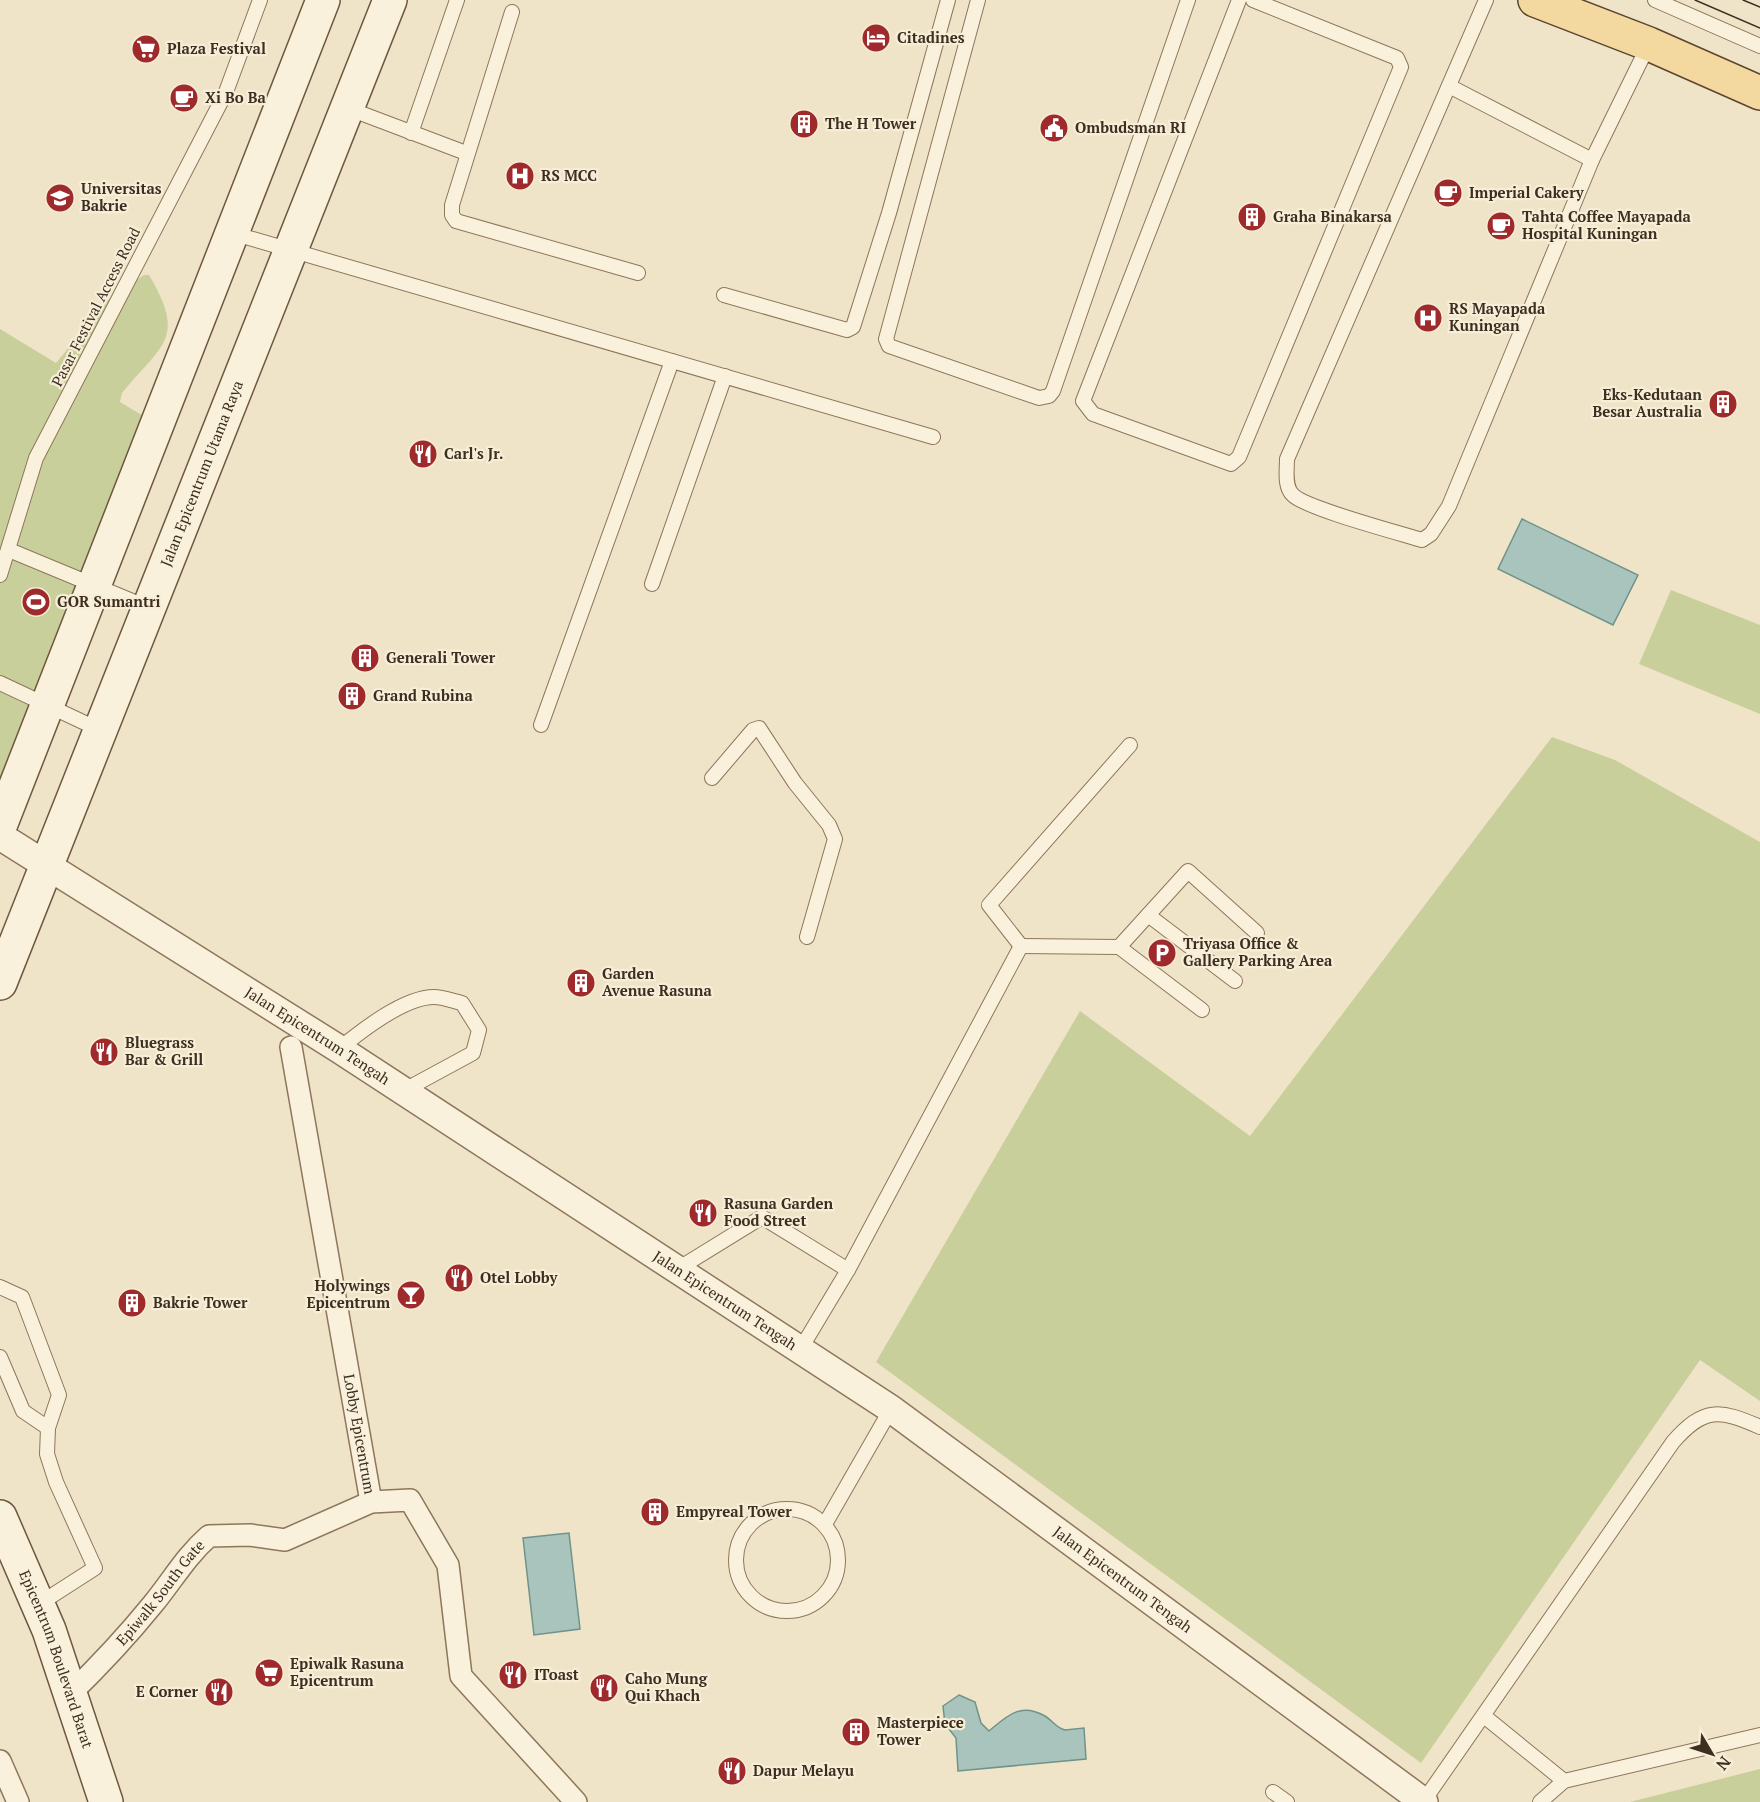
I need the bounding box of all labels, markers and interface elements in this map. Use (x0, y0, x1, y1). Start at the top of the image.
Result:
hotel icon: Citadines (860, 22, 892, 54)
place label: Citadines (897, 27, 965, 47)
supermarket icon: Plaza Festival (130, 33, 162, 65)
place label: Plaza Festival (167, 38, 266, 58)
cafe icon: Xi Bo Ba (168, 82, 200, 114)
place label: Xi Bo Ba (205, 87, 266, 107)
building icon: The H Tower (788, 108, 820, 140)
public building icon: Ombudsman RI (1038, 112, 1070, 144)
place label: The H Tower (825, 113, 917, 133)
place label: Ombudsman RI (1075, 117, 1186, 137)
hospital icon: RS MCC (504, 160, 536, 192)
place label: RS MCC (541, 165, 597, 185)
cafe icon: Imperial Cakery (1432, 177, 1464, 209)
place label: Universitas Bakrie (81, 178, 162, 215)
school or university icon: Universitas Bakrie (44, 182, 76, 214)
place label: Imperial Cakery (1469, 182, 1585, 202)
building icon: Graha Binakarsa (1236, 201, 1268, 233)
place label: Graha Binakarsa (1273, 206, 1393, 226)
place label: Tahta Coffee Mayapada Hospital Kuningan (1522, 206, 1691, 243)
cafe icon: Tahta Coffee Mayapada Hospital Kuningan (1485, 210, 1517, 242)
street label: Pasar Festival Access Road (46, 224, 144, 390)
place label: RS Mayapada Kuningan (1449, 298, 1546, 335)
hospital icon: RS Mayapada Kuningan (1412, 302, 1444, 334)
street label: Jalan Epicentrum Utama Raya (155, 377, 247, 569)
place label: Eks-Kedutaan Besar Australia (1593, 384, 1703, 421)
building icon: Eks-Kedutaan Besar Australia (1707, 388, 1739, 420)
restaurant icon: Carl's Jr. (407, 438, 439, 470)
place label: Carl's Jr. (444, 443, 504, 463)
sports icon: GOR Sumantri (20, 586, 52, 618)
place label: GOR Sumantri (57, 591, 160, 611)
building icon: Generali Tower (349, 642, 381, 674)
place label: Generali Tower (386, 647, 496, 667)
building icon: Grand Rubina (336, 680, 368, 712)
place label: Grand Rubina (373, 685, 473, 705)
place label: Triyasa Office & Gallery Parking Area (1183, 933, 1333, 970)
parking icon: Triyasa Office & Gallery Parking Area (1146, 937, 1178, 969)
place label: Garden Avenue Rasuna (602, 963, 712, 1000)
building icon: Garden Avenue Rasuna (565, 967, 597, 999)
street label: Jalan Epicentrum Tengah (242, 982, 394, 1089)
place label: Bluegrass Bar & Grill (125, 1032, 203, 1069)
restaurant icon: Bluegrass Bar & Grill (88, 1036, 120, 1068)
place label: Rasuna Garden Food Street (724, 1193, 833, 1230)
restaurant icon: Rasuna Garden Food Street (687, 1197, 719, 1229)
street label: Jalan Epicentrum Tengah (650, 1246, 801, 1354)
restaurant icon: Otel Lobby (443, 1262, 475, 1294)
place label: Otel Lobby (480, 1267, 558, 1287)
place label: Holywings Epicentrum (306, 1275, 390, 1312)
bar icon: Holywings Epicentrum (395, 1279, 427, 1311)
building icon: Bakrie Tower (116, 1287, 148, 1319)
place label: Bakrie Tower (153, 1292, 248, 1312)
street label: Lobby Epicentrum (340, 1372, 380, 1496)
building icon: Empyreal Tower (639, 1496, 671, 1528)
place label: Empyreal Tower (676, 1501, 792, 1521)
street label: Jalan Epicentrum Tengah (1050, 1521, 1197, 1637)
street label: Epiwalk South Gate (111, 1535, 208, 1649)
street label: Epicentrum Boulevard Barat (15, 1567, 99, 1751)
place label: Epiwalk Rasuna Epicentrum (290, 1653, 405, 1690)
supermarket icon: Epiwalk Rasuna Epicentrum (253, 1657, 285, 1689)
restaurant icon: IToast (497, 1659, 529, 1691)
place label: IToast (534, 1664, 579, 1684)
place label: Caho Mung Qui Khach (625, 1668, 708, 1705)
restaurant icon: Caho Mung Qui Khach (588, 1672, 620, 1704)
restaurant icon: E Corner (203, 1676, 235, 1708)
place label: E Corner (136, 1681, 199, 1701)
place label: Masterpiece Tower (877, 1712, 964, 1749)
building icon: Masterpiece Tower (840, 1716, 872, 1748)
north arrow (1682, 1724, 1742, 1784)
text: N (1711, 1752, 1736, 1775)
restaurant icon: Dapur Melayu (716, 1755, 748, 1787)
place label: Dapur Melayu (753, 1760, 855, 1780)

